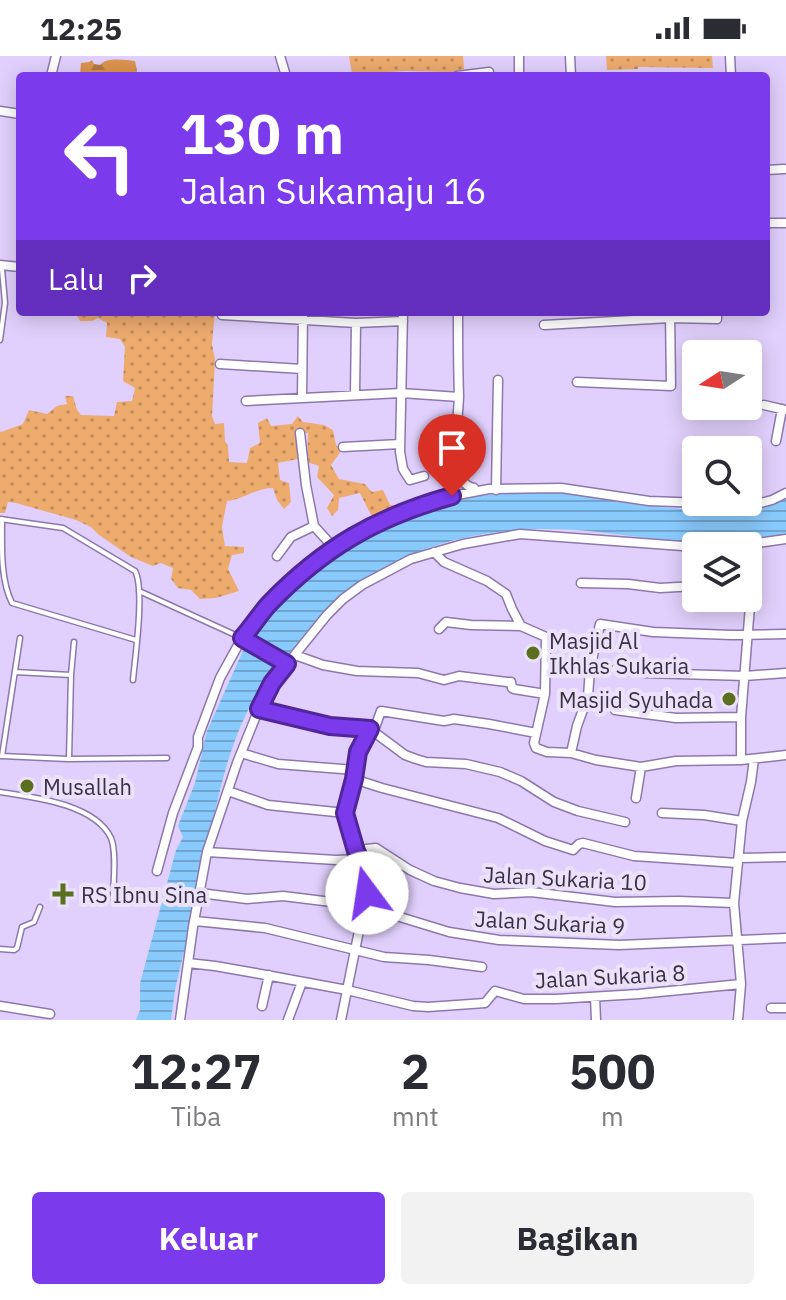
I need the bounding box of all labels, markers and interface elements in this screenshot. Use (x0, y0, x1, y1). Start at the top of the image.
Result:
text: 12:25 (40, 9, 122, 48)
text: 130 m (180, 97, 344, 169)
icon: left (48, 104, 152, 208)
text: Jalan Sukamaju 16 (180, 167, 487, 214)
icon: right (120, 256, 164, 300)
text: Lalu (48, 259, 104, 298)
north arrow (682, 340, 762, 420)
map controls (682, 340, 762, 612)
pin (418, 414, 486, 496)
icon: arrive (430, 426, 474, 470)
button: search (682, 436, 762, 516)
button: layers (682, 532, 762, 612)
place label: Masjid Al Ikhlas Sukaria (549, 626, 690, 680)
marker: Masjid Al Ikhlas Sukaria (524, 644, 542, 662)
place label: Masjid Syuhada (559, 685, 713, 714)
marker: Masjid Syuhada (720, 690, 738, 708)
place label: Musallah (43, 772, 132, 801)
marker: Musallah (18, 777, 36, 795)
position arrow (325, 851, 409, 935)
street label: Jalan Sukaria 10 (482, 859, 648, 897)
place label: RS Ibnu Sina (81, 880, 208, 909)
marker: RS Ibnu Sina (52, 883, 74, 905)
street label: Jalan Sukaria 9 (474, 904, 626, 940)
street label: Jalan Sukaria 8 (534, 958, 686, 994)
text: 12:27 (130, 1040, 262, 1102)
text: 2 (401, 1040, 430, 1102)
text: 500 (569, 1040, 656, 1102)
text: Tiba (171, 1099, 221, 1133)
text: mnt (392, 1099, 439, 1133)
text: m (601, 1099, 624, 1133)
button: Keluar (32, 1192, 385, 1284)
button: Bagikan (401, 1192, 754, 1284)

